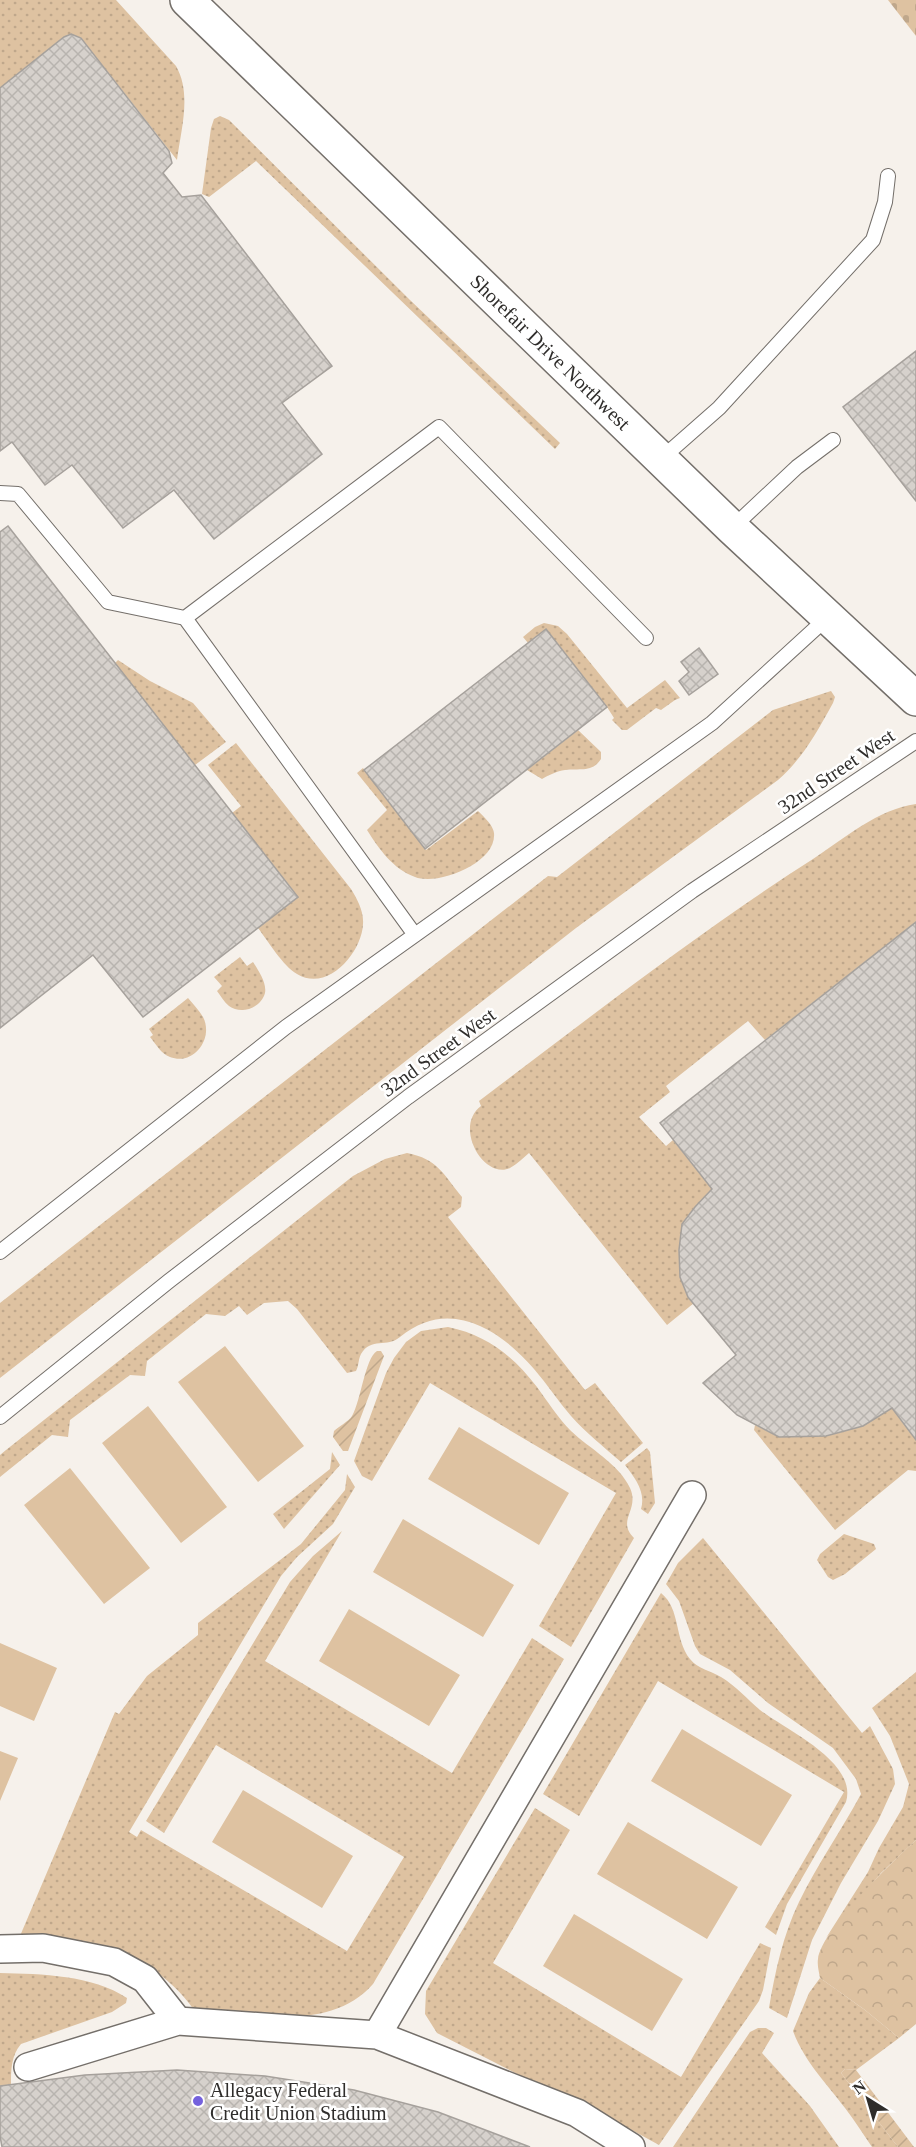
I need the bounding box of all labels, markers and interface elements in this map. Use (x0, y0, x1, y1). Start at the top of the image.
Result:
street label: Shorefair Drive Northwest (466, 270, 635, 435)
street label: 32nd Street West (774, 724, 899, 818)
street label: 32nd Street West (377, 1003, 500, 1101)
north arrow (838, 2069, 898, 2129)
text: N (850, 2077, 869, 2098)
place label: Allegacy Federal Credit Union Stadium (210, 2079, 387, 2124)
marker: Allegacy Federal Credit Union Stadium (191, 2094, 205, 2108)

